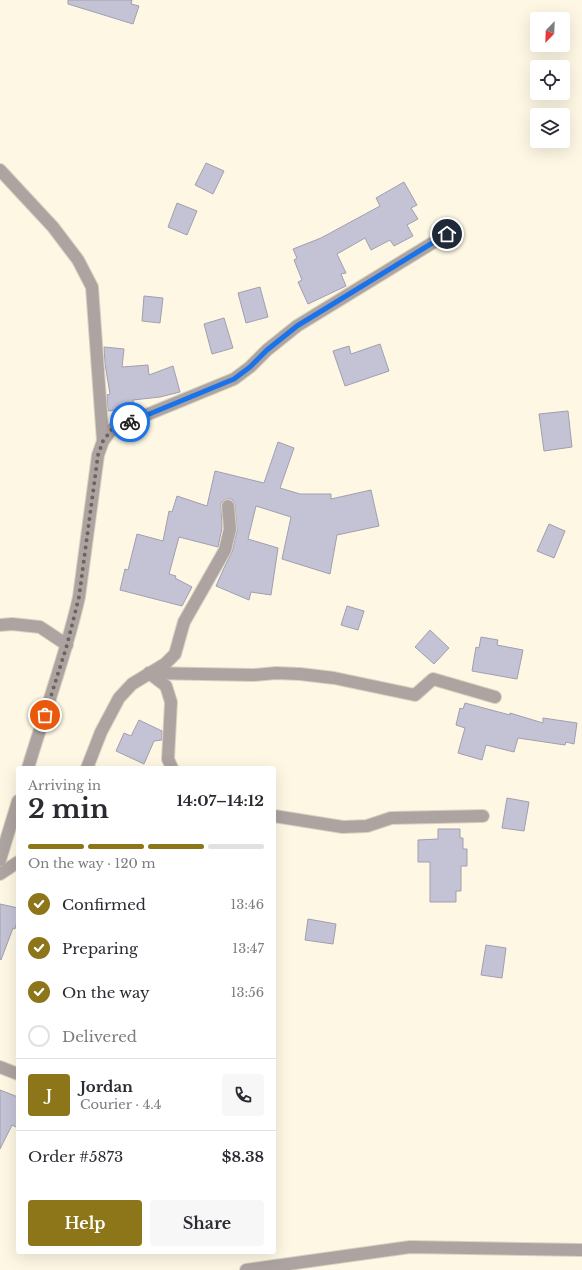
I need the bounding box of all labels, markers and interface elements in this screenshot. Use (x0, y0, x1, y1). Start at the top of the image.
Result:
north arrow (530, 12, 570, 52)
map controls (530, 12, 570, 148)
button: locate (530, 60, 570, 100)
button: layers (530, 108, 570, 148)
pin (430, 217, 464, 251)
icon: home (436, 223, 458, 245)
courier (110, 402, 150, 442)
icon: bike (119, 411, 141, 433)
pin (28, 698, 62, 732)
icon: bag (34, 704, 56, 726)
text: Arriving in (28, 777, 101, 794)
text: 14:07–14:12 (176, 791, 264, 810)
text: 2 min (28, 793, 109, 825)
text: On the way · 120 m (28, 855, 155, 872)
icon: check (28, 893, 50, 915)
text: Confirmed (62, 895, 146, 914)
text: 13:46 (231, 896, 264, 913)
icon: check (28, 937, 50, 959)
text: Preparing (62, 939, 138, 958)
text: 13:47 (232, 940, 264, 957)
icon: check (28, 981, 50, 1003)
text: On the way (62, 983, 150, 1002)
text: 13:56 (231, 984, 264, 1001)
text: Delivered (62, 1027, 137, 1046)
button: phone (222, 1074, 264, 1116)
text: Jordan (80, 1077, 133, 1096)
text: J (46, 1085, 52, 1104)
text: Courier · 4.4 (80, 1096, 161, 1113)
text: Order #5873 (28, 1147, 123, 1166)
text: $8.38 (222, 1147, 264, 1166)
button: Help (28, 1200, 142, 1246)
button: Share (150, 1200, 264, 1246)

